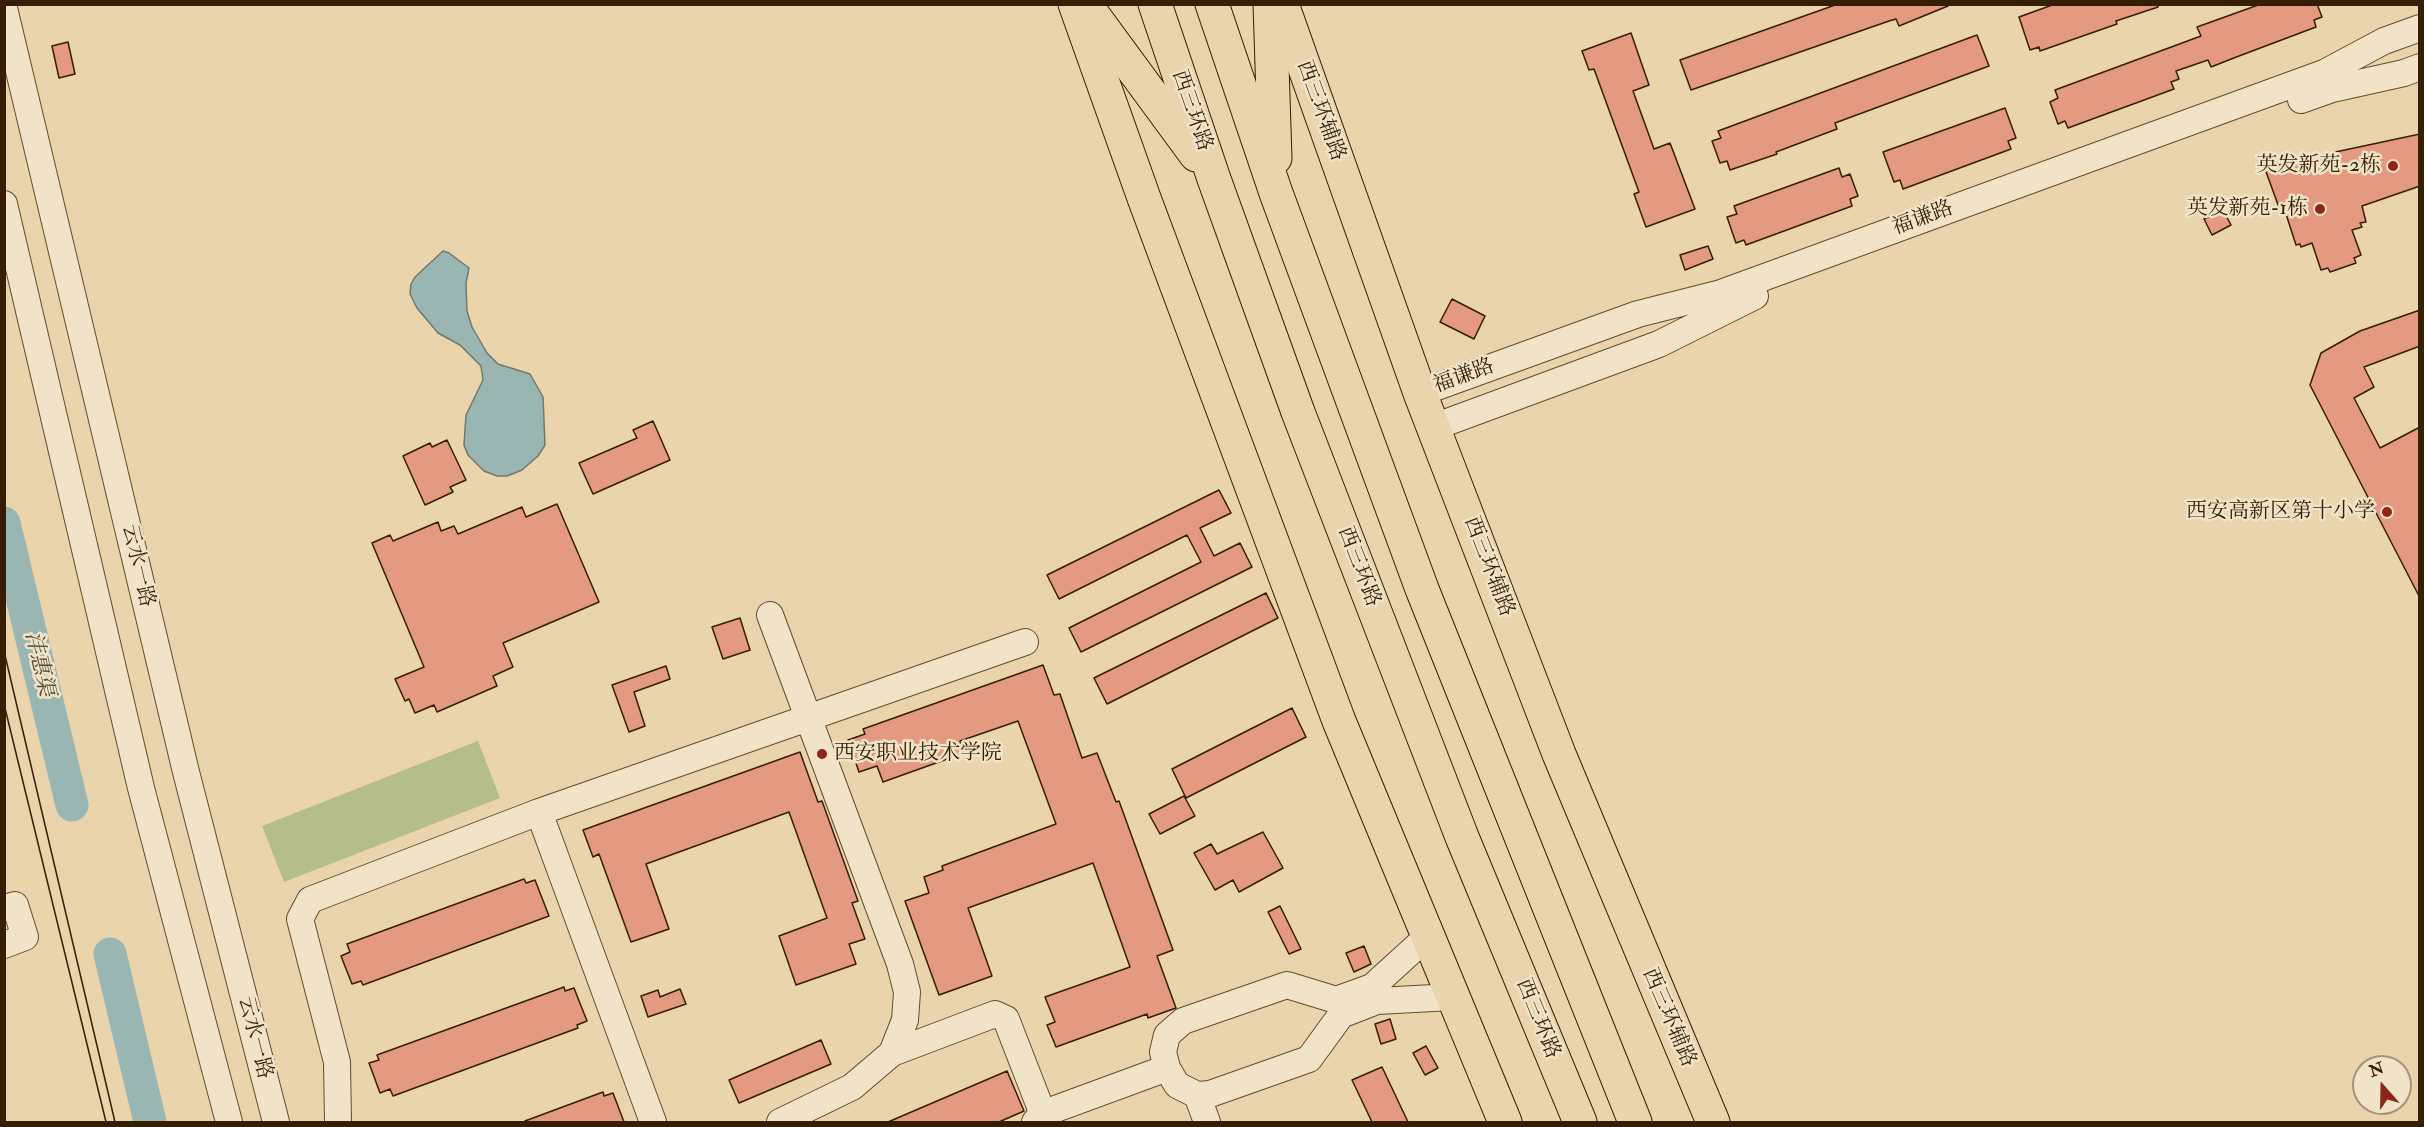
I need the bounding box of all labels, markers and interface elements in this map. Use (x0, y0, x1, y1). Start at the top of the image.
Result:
street label: 西三环辅路 (1290, 57, 1350, 165)
street label: 西三环路 (1165, 67, 1217, 155)
place label: 英发新苑-2栋 (2256, 153, 2381, 179)
marker: 英发新苑-2栋 (2386, 159, 2400, 173)
street label: 福谦路 (1889, 196, 1957, 242)
place label: 英发新苑-1栋 (2187, 196, 2308, 222)
marker: 英发新苑-1栋 (2313, 202, 2327, 216)
street label: 福谦路 (1430, 354, 1498, 400)
place label: 西安高新区第十小学 (2186, 499, 2375, 525)
marker: 西安高新区第十小学 (2380, 505, 2394, 519)
street label: 西三环辅路 (1457, 513, 1519, 621)
street label: 云水一路 (115, 522, 159, 610)
street label: 西三环路 (1331, 523, 1385, 611)
water label: 沣惠渠 (18, 629, 58, 699)
place label: 西安职业技术学院 (834, 741, 1002, 767)
marker: 西安职业技术学院 (815, 747, 829, 761)
street label: 西三环辅路 (1636, 965, 1700, 1071)
street label: 西三环路 (1510, 975, 1564, 1063)
street label: 云水一路 (232, 994, 276, 1082)
north arrow (2352, 1055, 2412, 1115)
text: N (2366, 1058, 2387, 1082)

